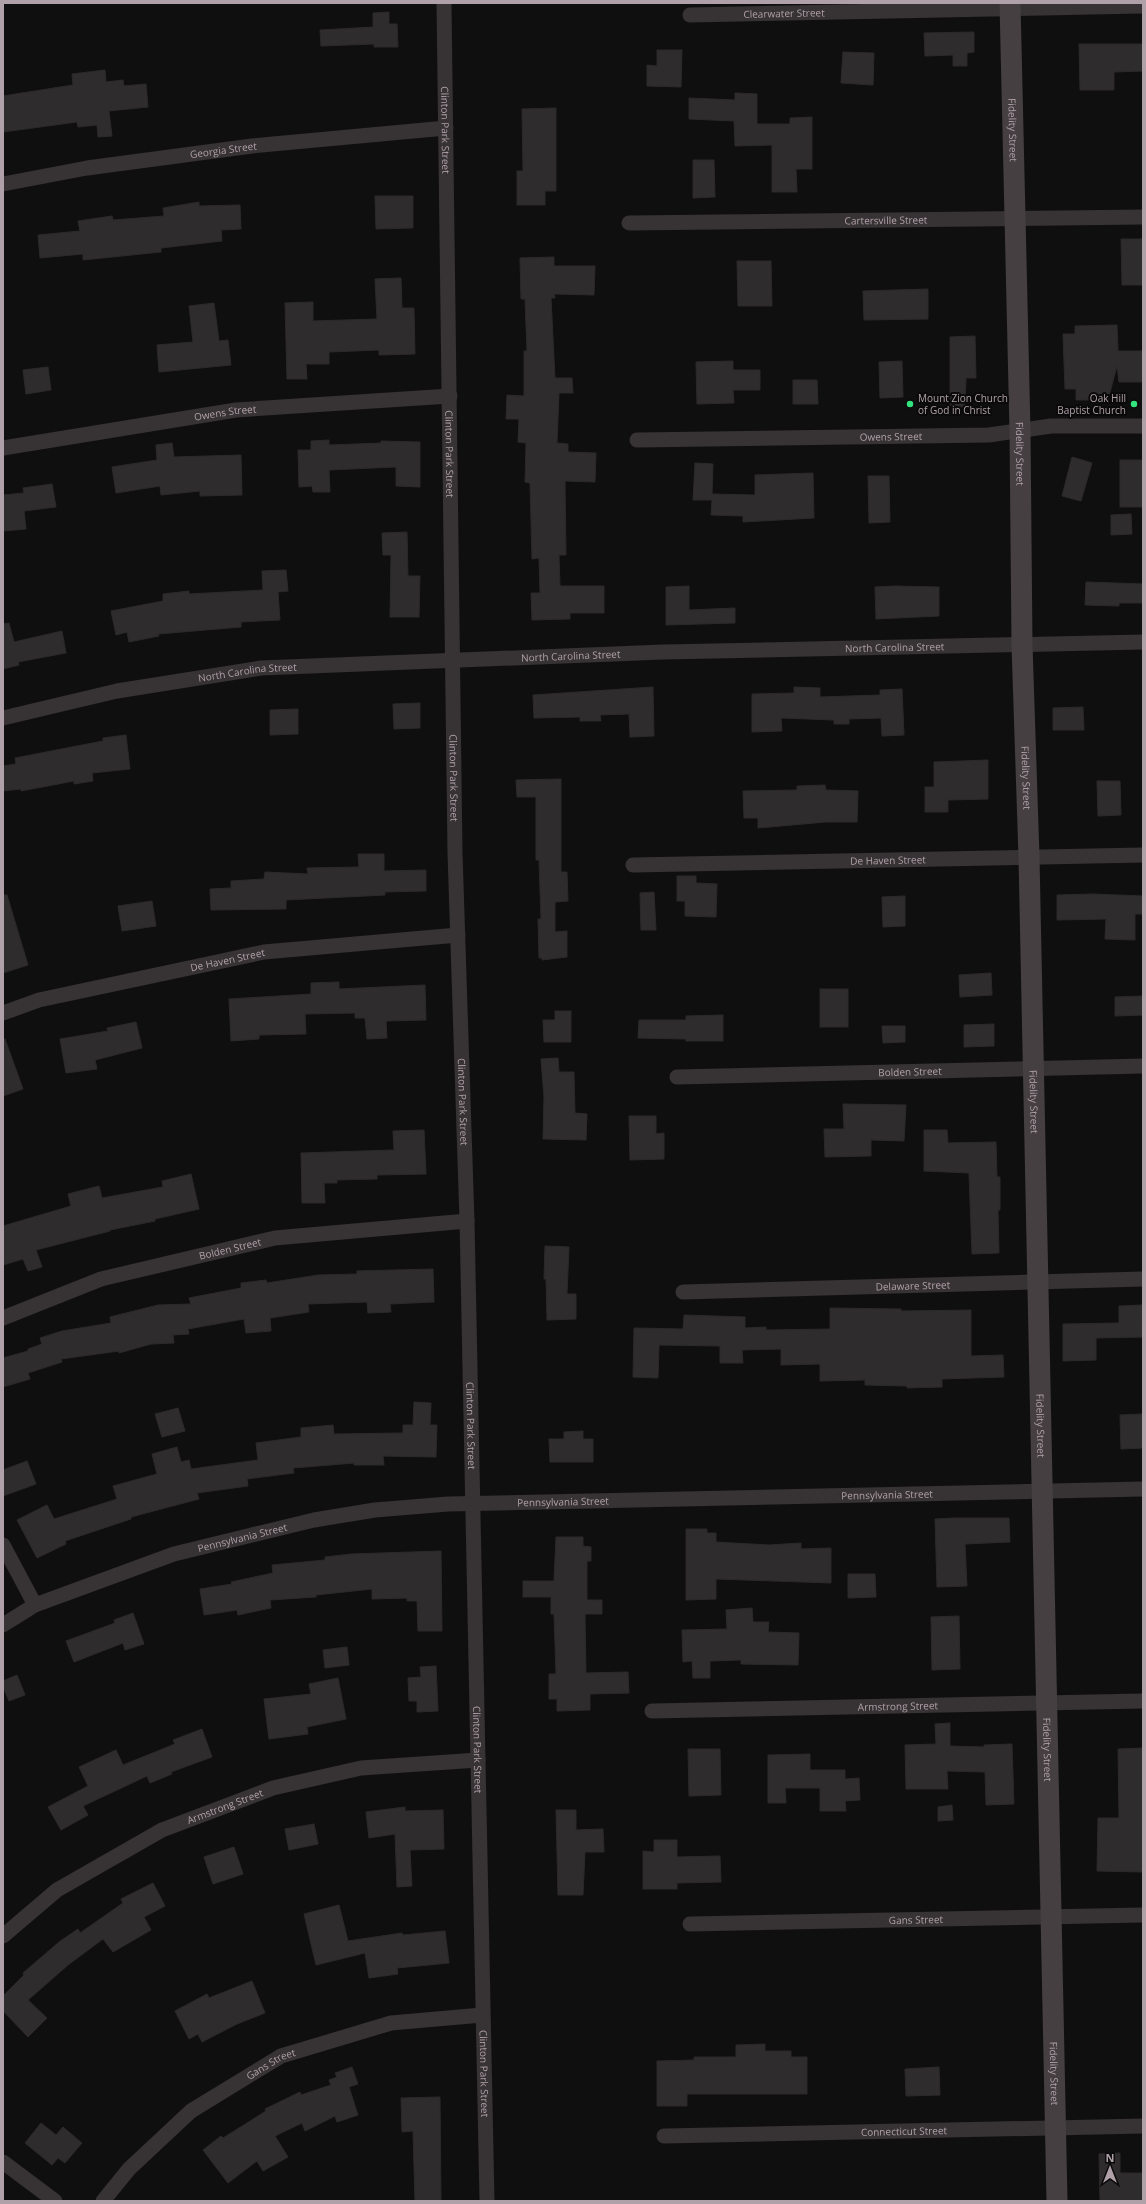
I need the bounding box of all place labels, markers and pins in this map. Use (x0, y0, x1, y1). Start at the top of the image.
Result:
place label: Mount Zion Church of God in Christ (918, 391, 1008, 417)
place label: Oak Hill Baptist Church (1057, 391, 1126, 417)
marker: Mount Zion Church of God in Christ (905, 399, 915, 409)
marker: Oak Hill Baptist Church (1129, 399, 1139, 409)

